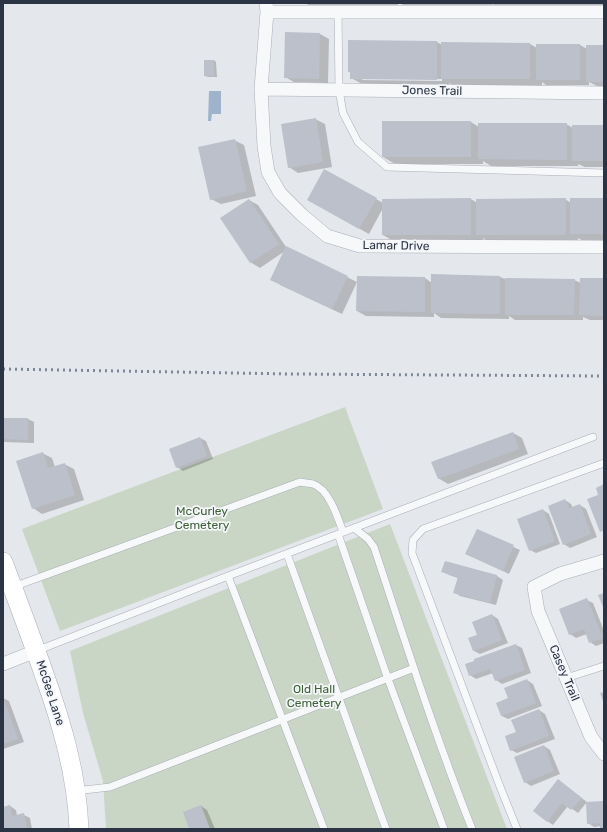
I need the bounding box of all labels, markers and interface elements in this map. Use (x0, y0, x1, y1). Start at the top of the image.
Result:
street label: Jones Trail (402, 83, 462, 99)
street label: Lamar Drive (362, 238, 430, 254)
park label: McCurley Cemetery (175, 505, 229, 533)
street label: Casey Trail (546, 643, 582, 703)
street label: McGee Lane (33, 658, 67, 728)
park label: Old Hall Cemetery (287, 683, 341, 711)

